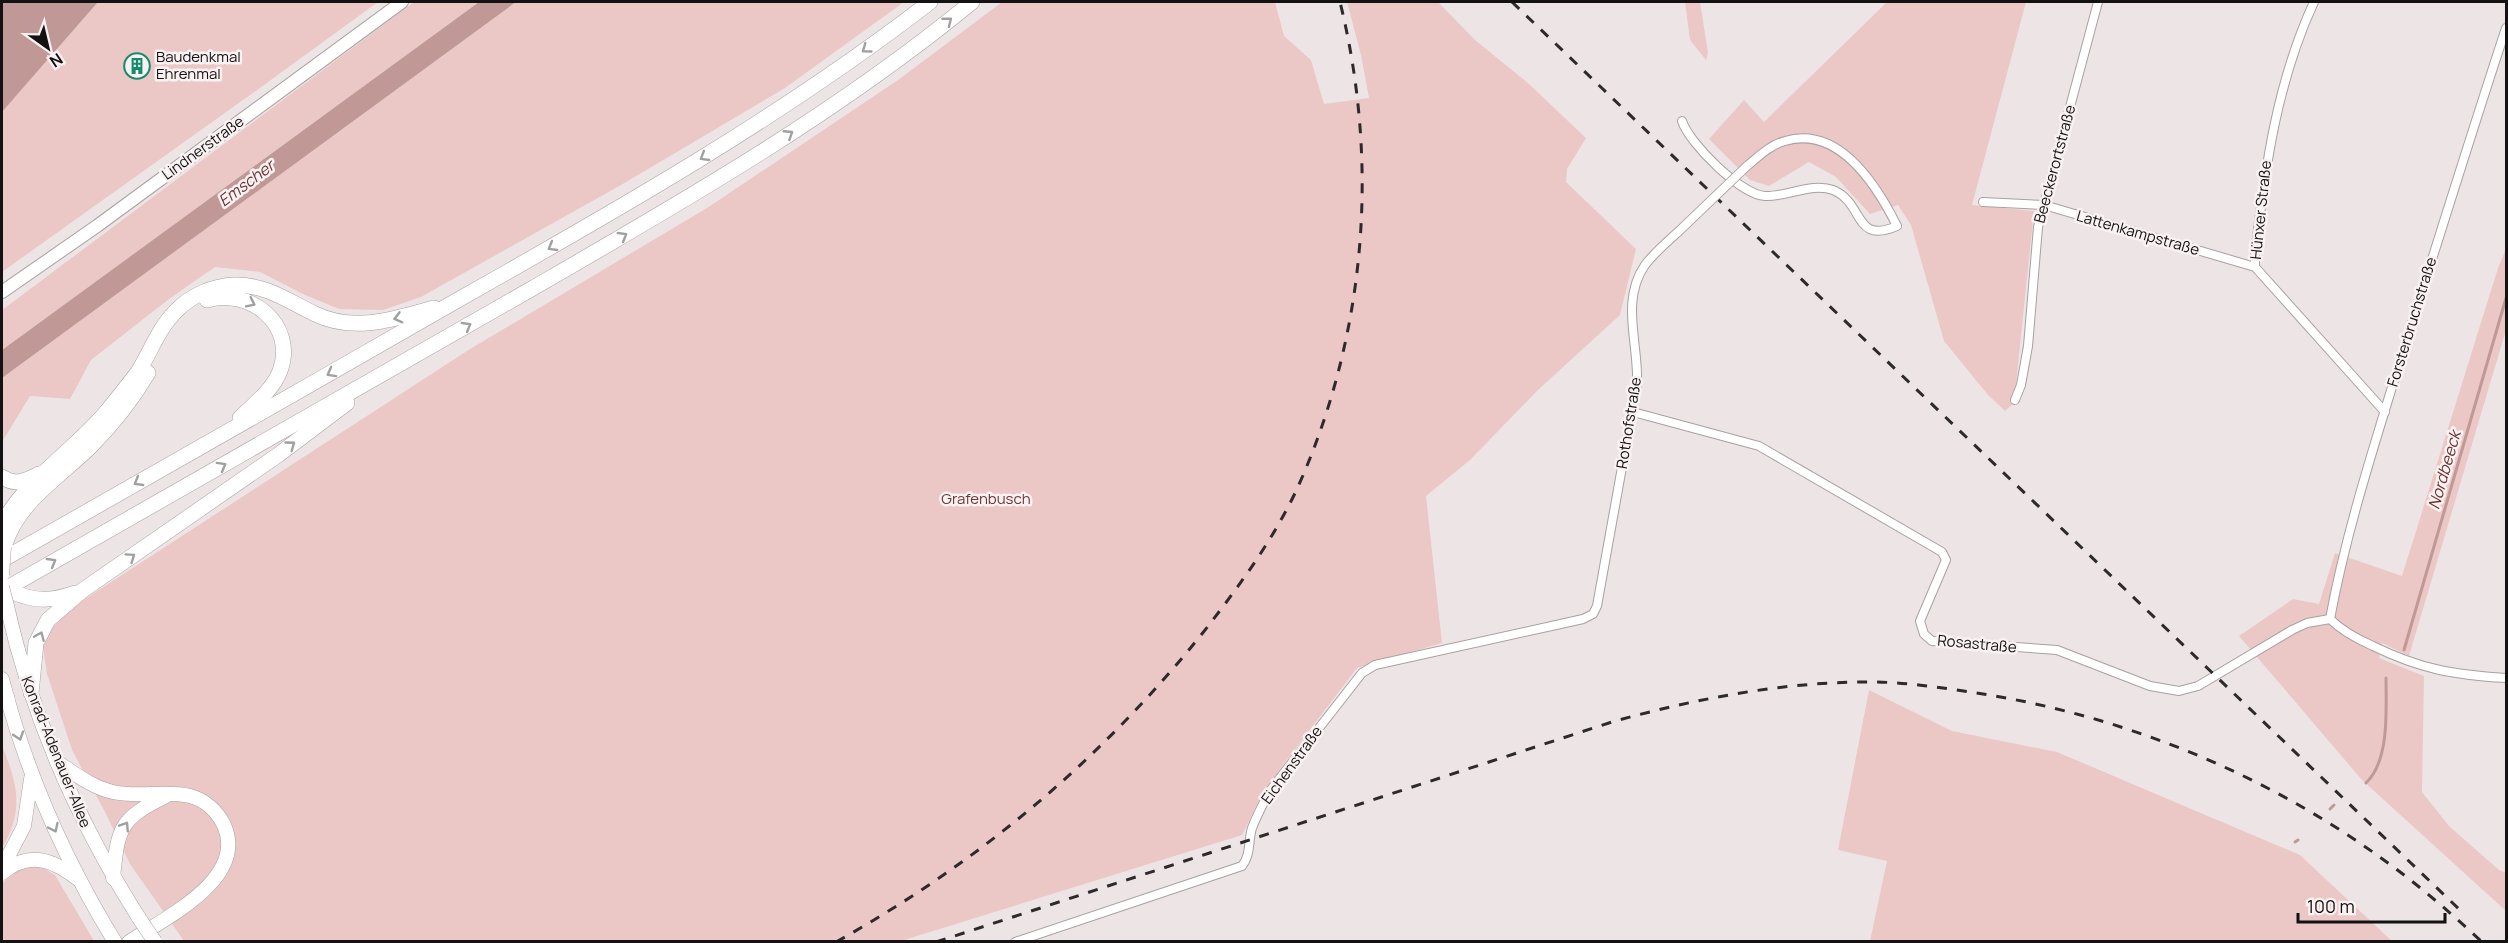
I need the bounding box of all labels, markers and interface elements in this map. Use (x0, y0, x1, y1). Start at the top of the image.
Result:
one-way arrow (941, 17, 952, 28)
north arrow (18, 18, 78, 78)
one-way arrow (861, 42, 872, 53)
place label: Baudenkmal Ehrenmal (156, 46, 241, 84)
text: N (45, 48, 67, 73)
building icon: Baudenkmal Ehrenmal (122, 51, 152, 81)
street label: Beeckerortstraße (2029, 102, 2080, 225)
street label: Lindnerstraße (157, 111, 248, 185)
one-way arrow (782, 130, 793, 141)
one-way arrow (700, 150, 710, 162)
water label: Emscher (214, 153, 280, 211)
street label: Hünxer Straße (2245, 159, 2276, 260)
street label: Lattenkampstraße (2074, 205, 2202, 260)
one-way arrow (617, 232, 627, 243)
one-way arrow (548, 239, 558, 251)
street label: Forsterbruchstraße (2382, 254, 2441, 389)
one-way arrow (244, 295, 255, 307)
one-way arrow (393, 311, 404, 323)
one-way arrow (461, 322, 471, 334)
one-way arrow (327, 366, 337, 377)
street label: Rothofstraße (1611, 375, 1646, 470)
water label: Nordbeeck (2422, 426, 2466, 512)
one-way arrow (285, 442, 296, 453)
one-way arrow (216, 461, 226, 473)
one-way arrow (134, 475, 144, 486)
park label: Grafenbusch (941, 488, 1031, 509)
one-way arrow (125, 553, 136, 564)
one-way arrow (46, 557, 56, 569)
street label: Rosastraße (1937, 630, 2018, 657)
one-way arrow (33, 631, 45, 642)
street label: Konrad-Adenauer-Allee (16, 673, 97, 831)
street label: Eichenstraße (1256, 721, 1327, 808)
one-way arrow (12, 730, 24, 741)
one-way arrow (46, 822, 58, 833)
one-way arrow (117, 822, 129, 832)
scale bar (2298, 886, 2445, 924)
text: 100 m (2307, 894, 2355, 918)

